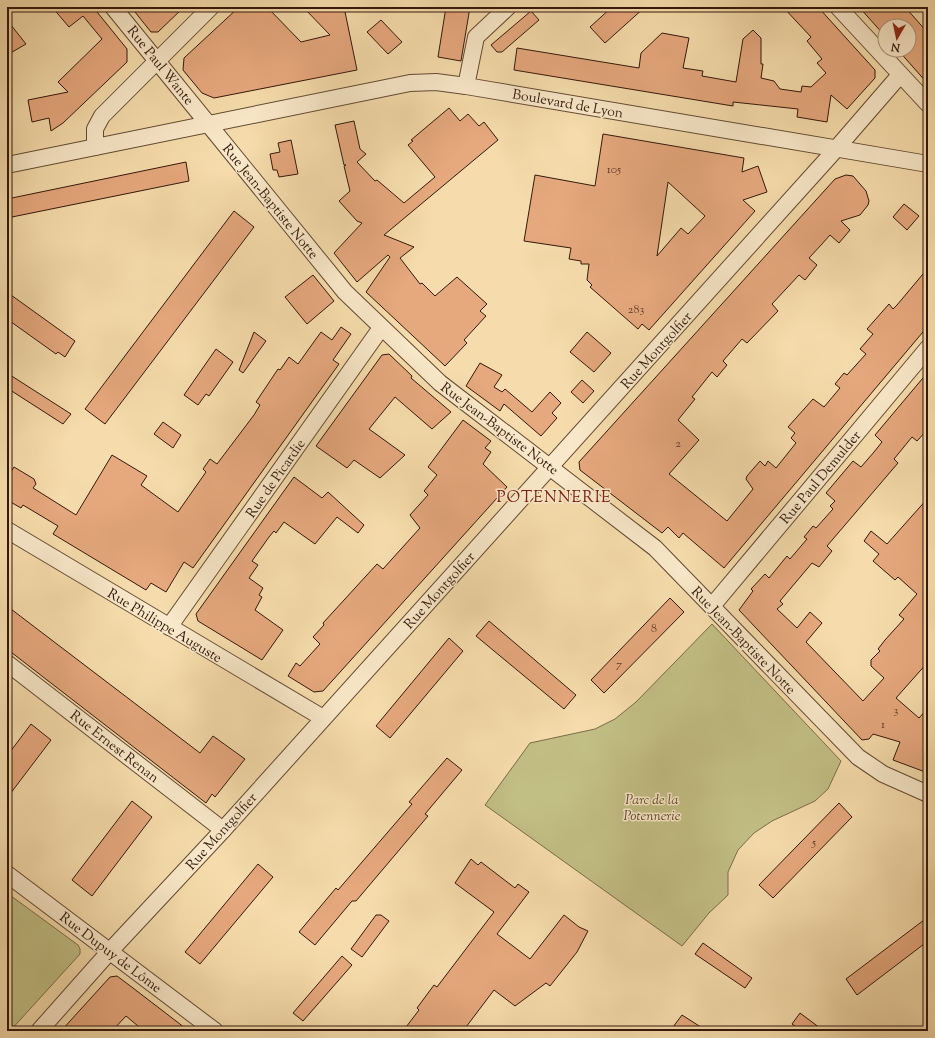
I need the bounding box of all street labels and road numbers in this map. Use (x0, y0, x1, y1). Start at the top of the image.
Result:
street label: Rue Paul Wante (121, 22, 198, 110)
street label: Boulevard de Lyon (511, 85, 625, 125)
street label: Rue Jean-Baptiste Notte (217, 140, 322, 264)
street label: Rue Montgolfier (617, 308, 698, 394)
street label: Rue Jean-Baptiste Notte (436, 379, 562, 481)
street label: Rue Paul Demulder (776, 427, 867, 529)
street label: Rue de Picardie (242, 436, 311, 523)
street label: Rue Montgolfier (400, 548, 481, 634)
street label: Rue Jean-Baptiste Notte (686, 583, 799, 700)
street label: Rue Philippe Auguste (103, 584, 225, 669)
street label: Rue Ernest Renan (65, 706, 162, 789)
street label: Rue Montgolfier (182, 789, 263, 875)
street label: Rue Dupuy de Lôme (54, 908, 165, 999)

